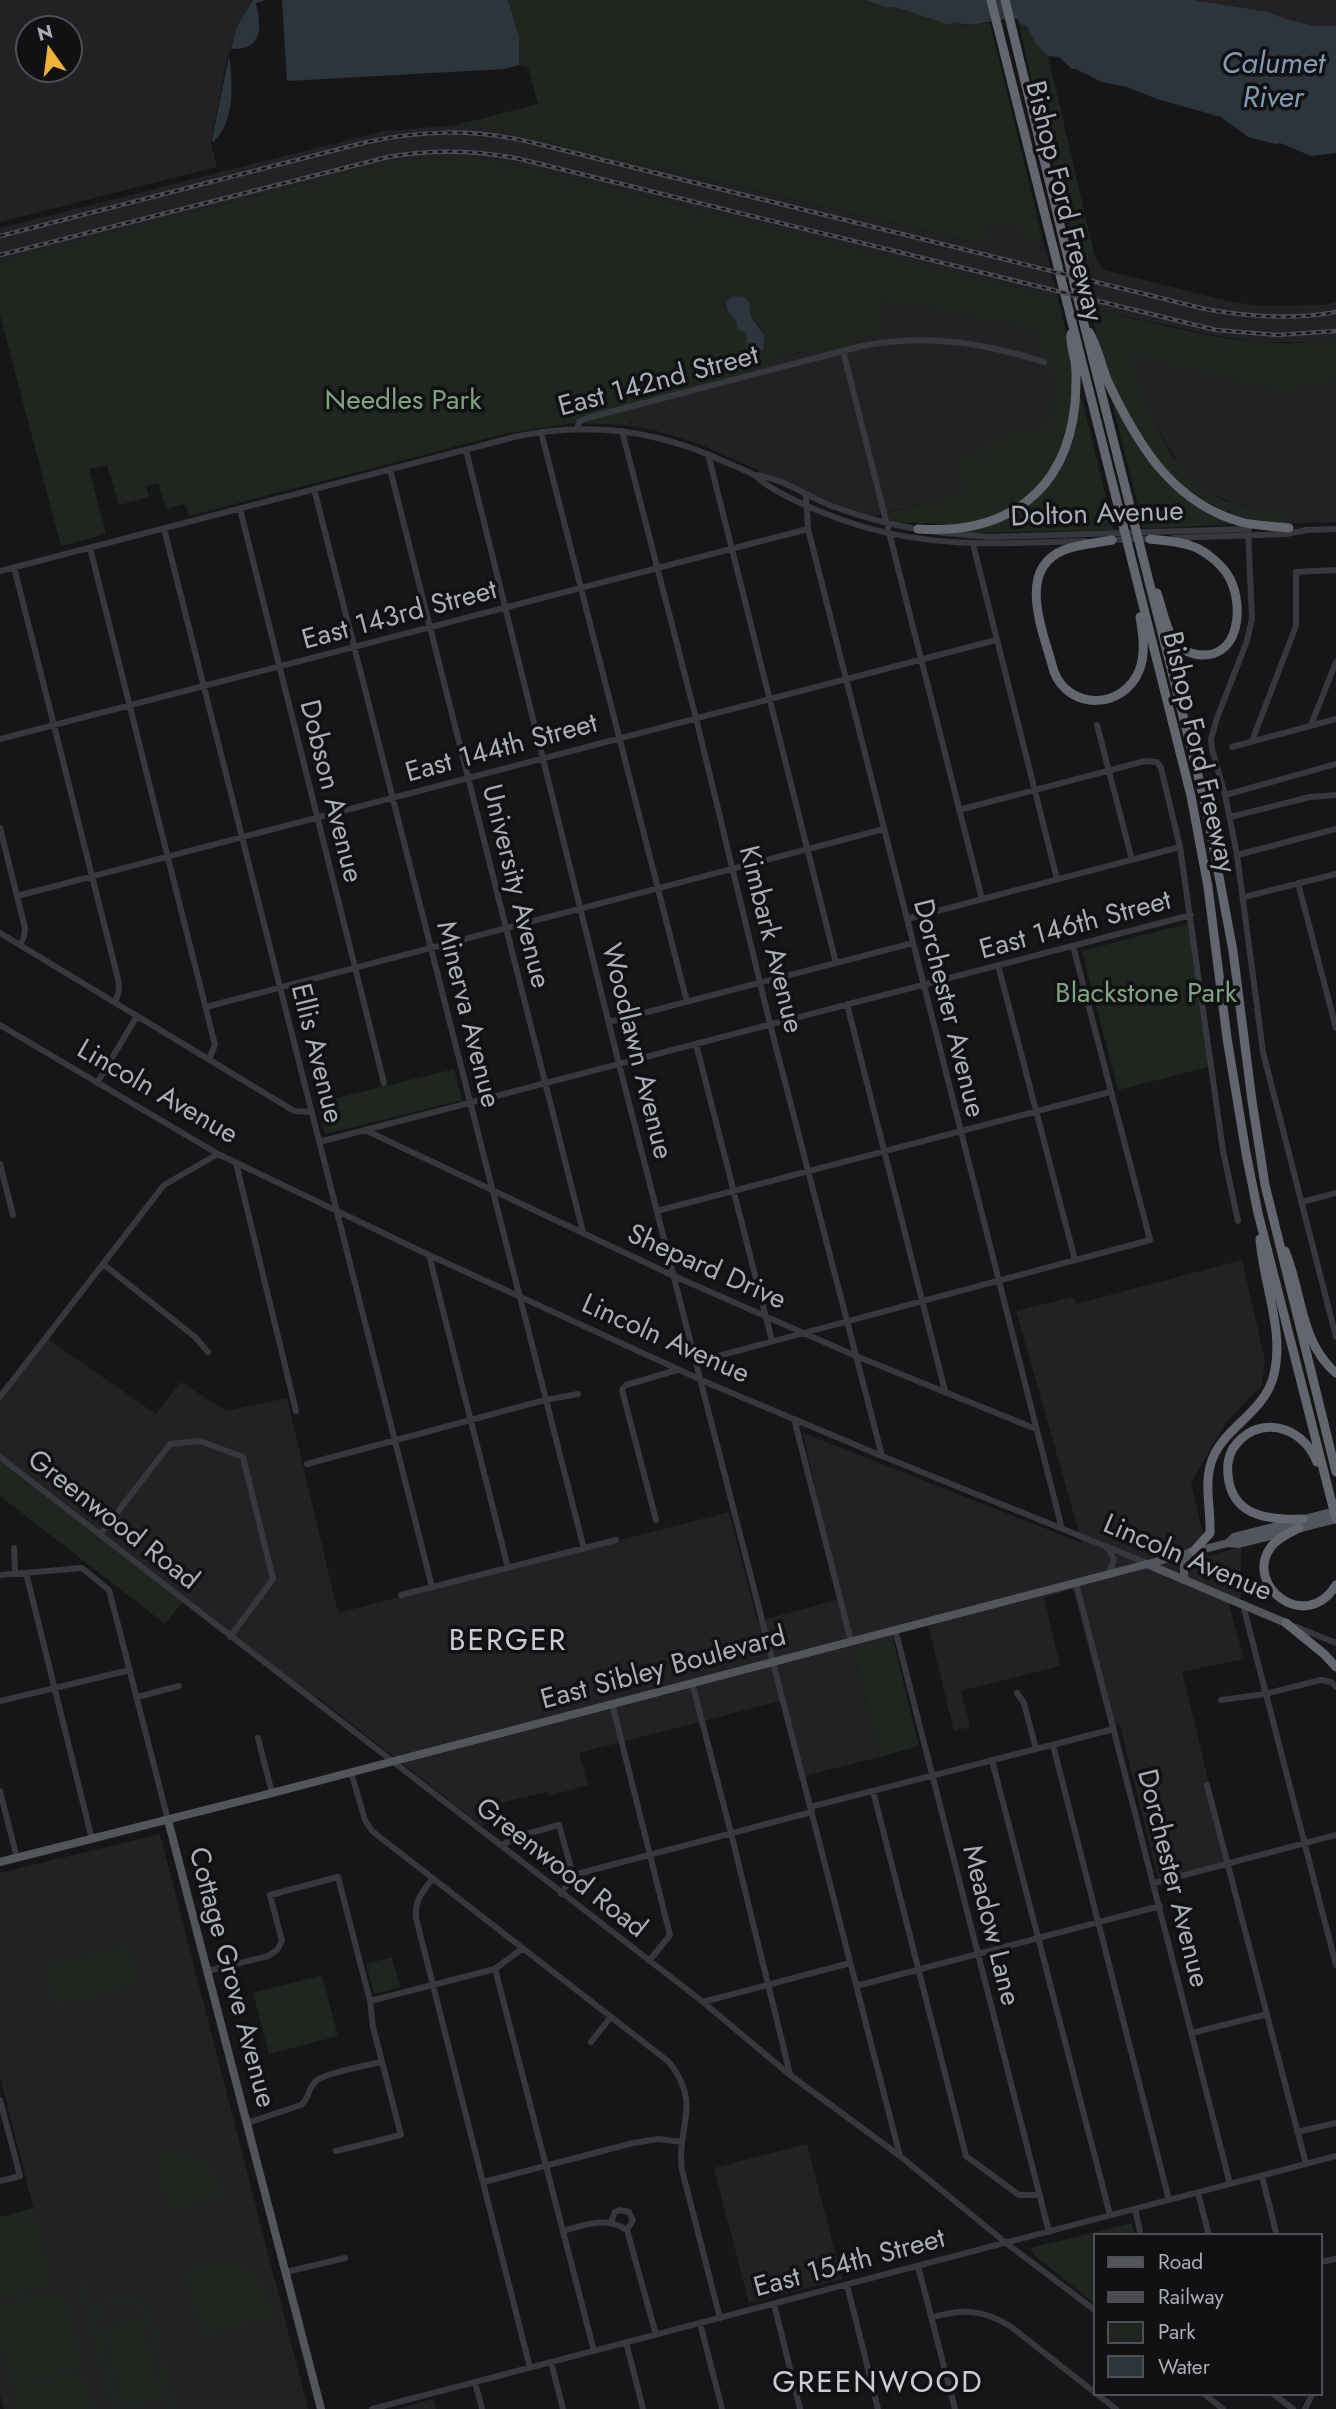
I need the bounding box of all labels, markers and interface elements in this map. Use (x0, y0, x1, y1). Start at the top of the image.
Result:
north arrow (14, 14, 84, 84)
text: N (34, 18, 56, 48)
water label: Calumet River (1221, 41, 1327, 118)
street label: Bishop Ford Freeway (1015, 76, 1115, 326)
street label: East 142nd Street (553, 333, 763, 426)
park label: Needles Park (325, 379, 482, 420)
street label: Dolton Avenue (1010, 489, 1184, 537)
street label: East 143rd Street (297, 568, 501, 660)
street label: Bishop Ford Freeway (1152, 627, 1248, 877)
street label: Dobson Avenue (289, 695, 375, 887)
street label: East 144th Street (400, 702, 602, 792)
street label: University Avenue (472, 780, 562, 992)
street label: Kimbark Avenue (729, 841, 815, 1037)
street label: East 146th Street (975, 879, 1176, 969)
street label: Dorchester Avenue (903, 895, 997, 1121)
street label: Minerva Avenue (426, 916, 512, 1112)
street label: Woodlawn Avenue (591, 939, 685, 1163)
park label: Blackstone Park (1055, 972, 1238, 1013)
street label: Ellis Avenue (281, 979, 355, 1127)
street label: Lincoln Avenue (70, 1028, 246, 1154)
street label: Shepard Drive (621, 1213, 793, 1319)
street label: Lincoln Avenue (575, 1283, 757, 1393)
street label: Greenwood Road (19, 1439, 209, 1599)
street label: Lincoln Avenue (1097, 1503, 1279, 1611)
street label: East Sibley Boulevard (536, 1615, 790, 1719)
district label: BERGER (449, 1618, 567, 1661)
street label: Dorchester Avenue (1127, 1765, 1221, 1991)
street label: Greenwood Road (467, 1787, 657, 1947)
street label: Meadow Lane (952, 1840, 1032, 2010)
street label: Cottage Grove Avenue (179, 1842, 287, 2112)
street label: East 154th Street (749, 2217, 950, 2307)
legend (1094, 2234, 1322, 2395)
text: Road (1158, 2247, 1203, 2277)
text: Railway (1158, 2282, 1224, 2312)
text: Park (1158, 2317, 1196, 2347)
text: Water (1158, 2352, 1211, 2382)
district label: GREENWOOD (772, 2360, 984, 2403)

